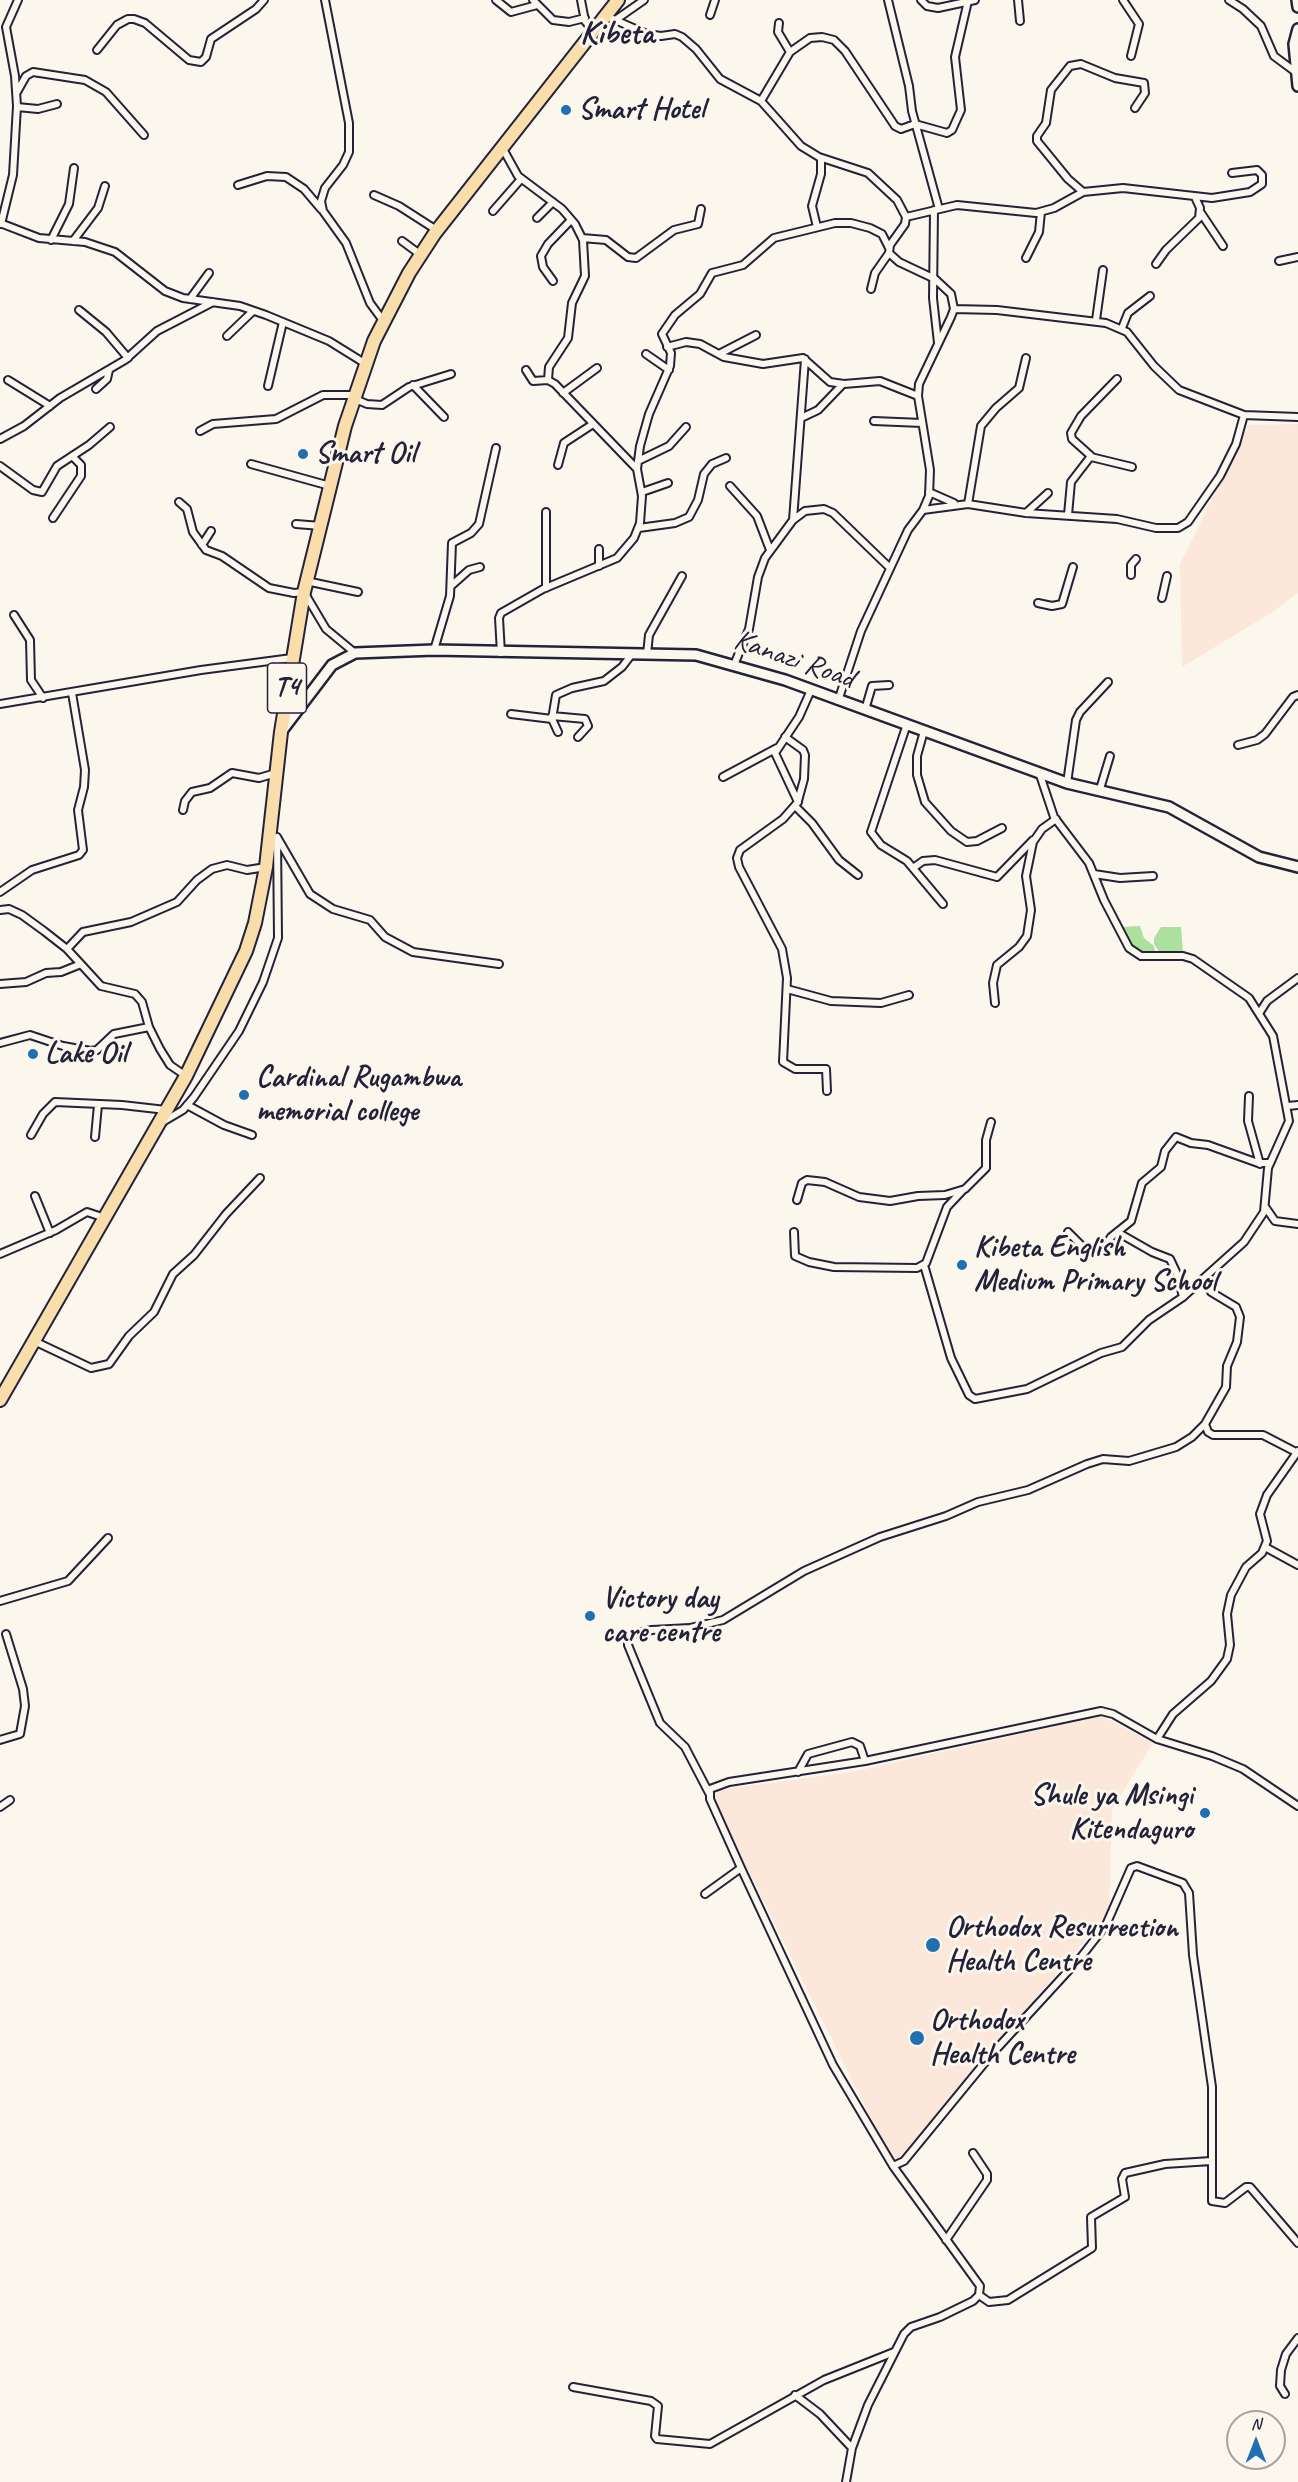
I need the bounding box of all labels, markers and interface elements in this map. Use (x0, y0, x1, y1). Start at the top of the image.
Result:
district label: Kibeta (580, 14, 654, 54)
place label: Smart Hotel (578, 92, 705, 128)
marker: Smart Hotel (559, 103, 573, 117)
place label: Smart Oil (315, 436, 415, 472)
marker: Smart Oil (296, 447, 310, 461)
street label: Kanazi Road (729, 623, 859, 697)
road number: T4 (268, 663, 306, 713)
place label: Lake Oil (45, 1036, 127, 1072)
marker: Lake Oil (26, 1047, 40, 1061)
place label: Cardinal Rugambwa memorial college (256, 1060, 461, 1130)
marker: Cardinal Rugambwa memorial college (237, 1088, 251, 1102)
place label: Kibeta English Medium Primary School (974, 1230, 1216, 1300)
marker: Kibeta English Medium Primary School (955, 1258, 969, 1272)
place label: Victory day care centre (602, 1581, 720, 1652)
marker: Victory day care centre (583, 1609, 597, 1623)
place label: Shule ya Msingi Kitendaguro (1030, 1778, 1193, 1848)
marker: Shule ya Msingi Kitendaguro (1198, 1806, 1212, 1820)
place label: Orthodox Resurrection Health Centre (946, 1910, 1178, 1980)
marker: Orthodox Resurrection Health Centre (924, 1936, 942, 1954)
place label: Orthodox Health Centre (930, 2003, 1075, 2074)
marker: Orthodox Health Centre (908, 2029, 926, 2047)
north arrow (1226, 2410, 1286, 2470)
text: N (1251, 2414, 1261, 2434)

